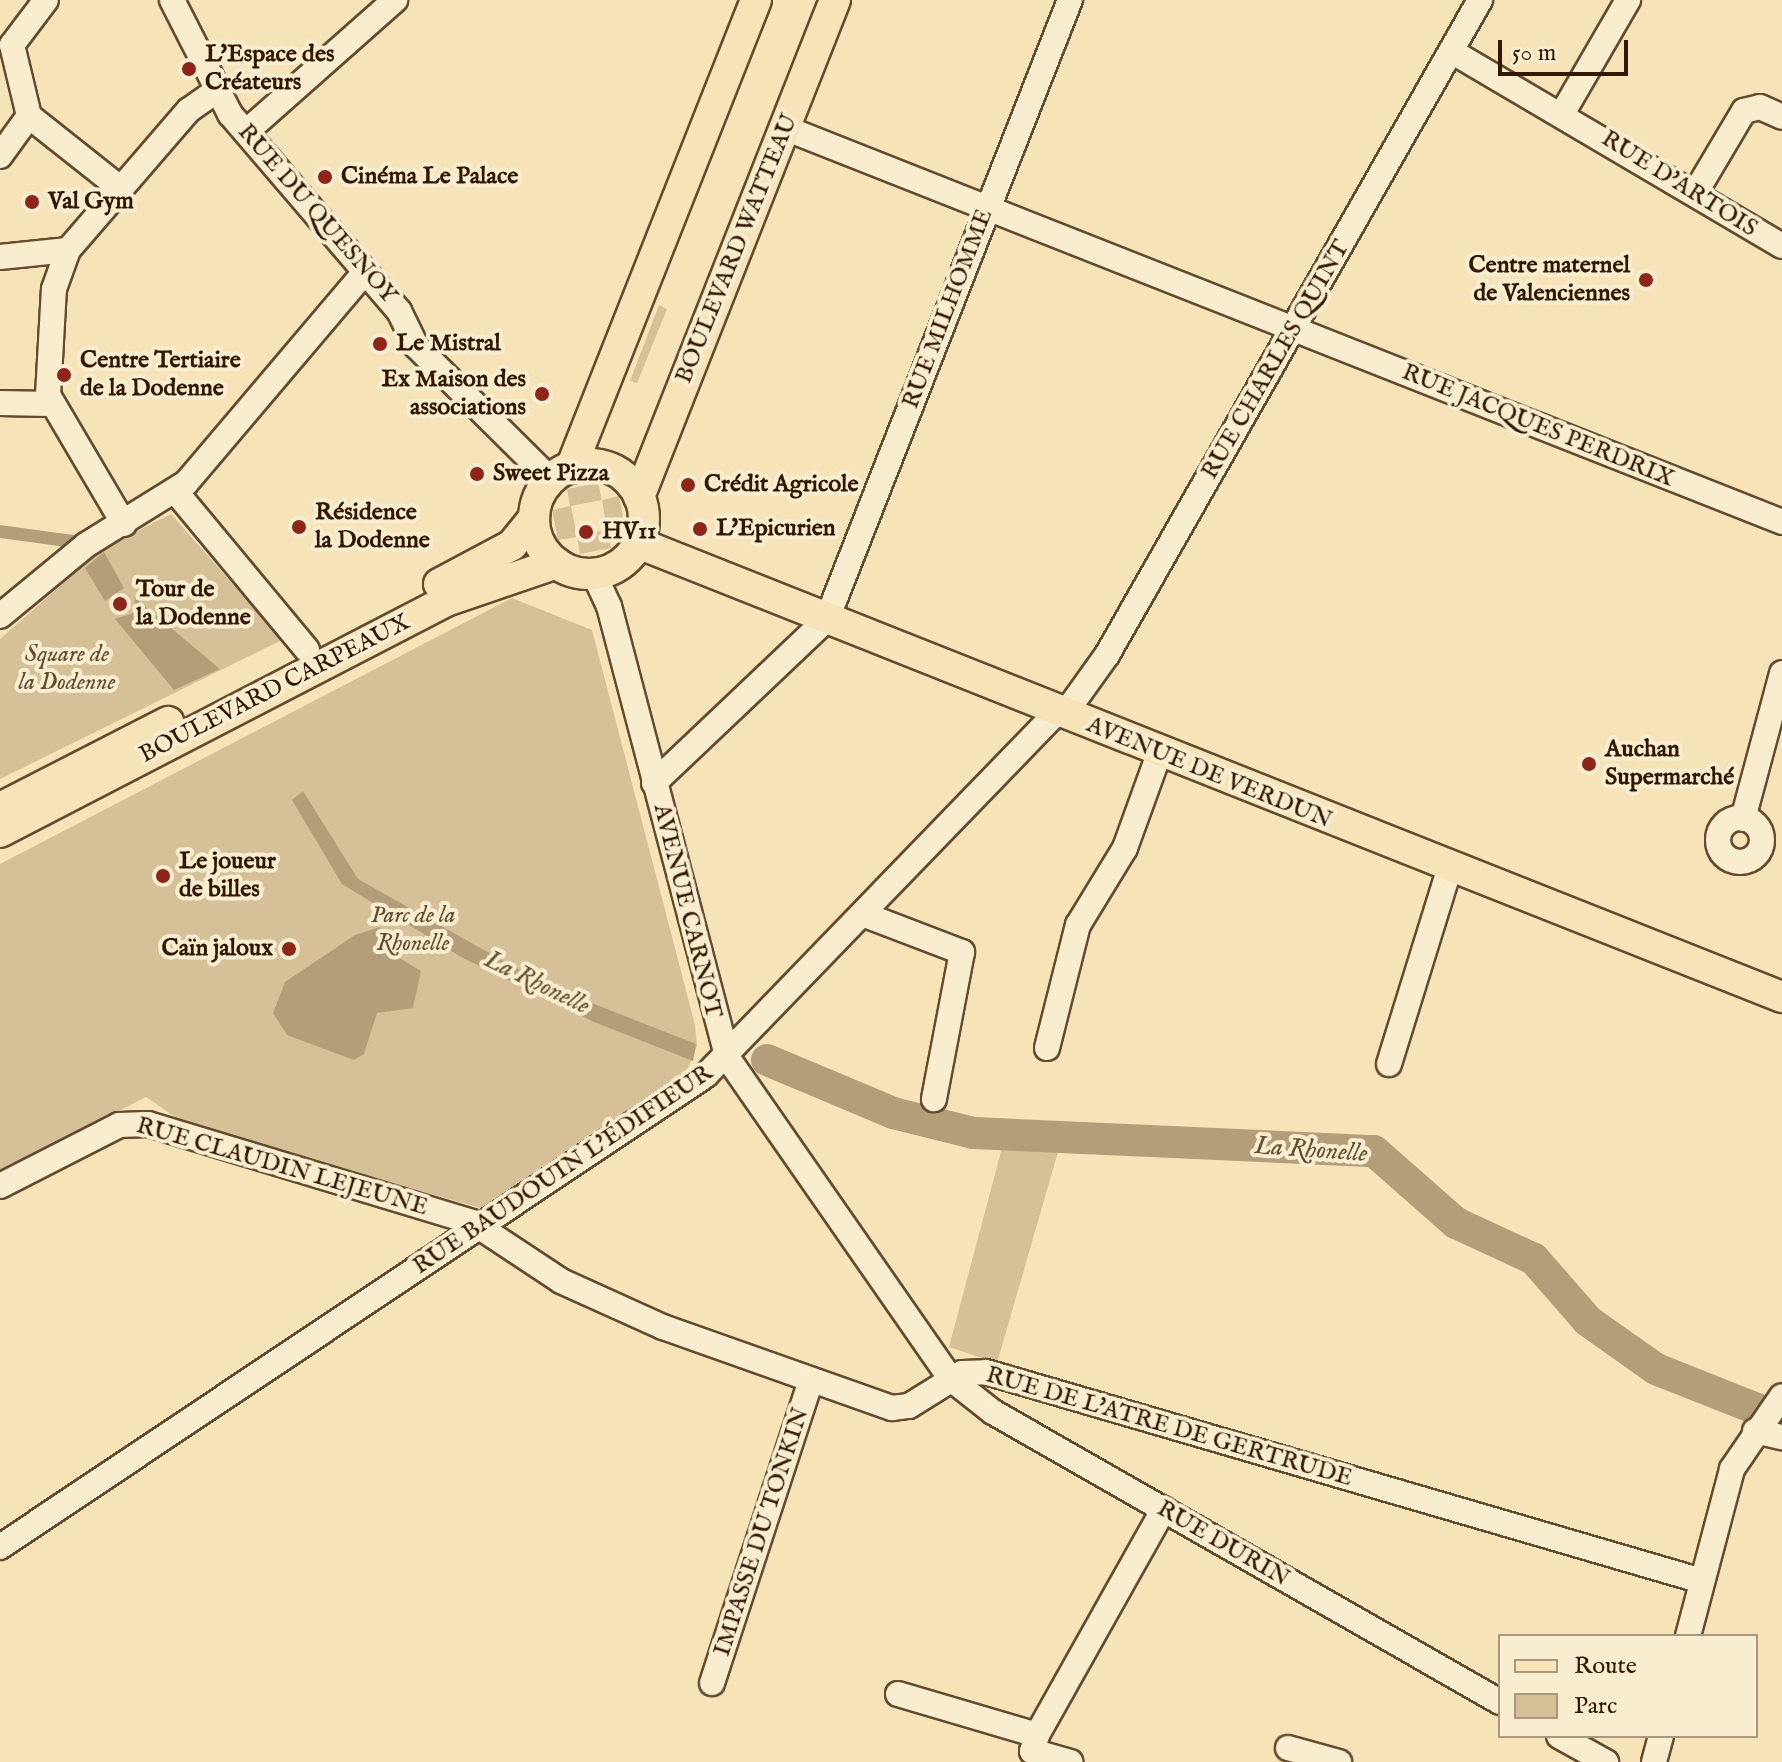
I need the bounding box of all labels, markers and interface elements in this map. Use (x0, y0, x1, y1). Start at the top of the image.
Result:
scale bar (1502, 24, 1632, 74)
text: 50 m (1512, 38, 1556, 69)
place label: L'Espace des Créateurs (205, 41, 334, 97)
marker: L'Espace des Créateurs (180, 60, 198, 78)
street label: BOULEVARD WATTEAU (670, 110, 804, 388)
street label: RUE DU QUESNOY (231, 118, 403, 310)
street label: RUE D'ARTOIS (1596, 125, 1762, 243)
place label: Cinéma Le Palace (341, 163, 518, 191)
marker: Cinéma Le Palace (316, 168, 334, 186)
place label: Val Gym (48, 188, 134, 216)
marker: Val Gym (23, 193, 41, 211)
street label: RUE MILHOMME (897, 205, 999, 413)
street label: RUE CHARLES QUINT (1196, 235, 1356, 485)
place label: Centre maternel de Valenciennes (1468, 252, 1630, 308)
marker: Centre maternel de Valenciennes (1637, 271, 1655, 289)
place label: Le Mistral (396, 330, 501, 358)
marker: Le Mistral (371, 335, 389, 353)
place label: Centre Tertiaire de la Dodenne (80, 347, 241, 403)
street label: RUE JACQUES PERDRIX (1398, 358, 1678, 494)
marker: Centre Tertiaire de la Dodenne (55, 366, 73, 384)
place label: Ex Maison des associations (382, 366, 526, 422)
marker: Ex Maison des associations (533, 385, 551, 403)
place label: Sweet Pizza (493, 460, 609, 488)
marker: Sweet Pizza (468, 465, 486, 483)
place label: Crédit Agricole (704, 471, 859, 499)
marker: Crédit Agricole (679, 476, 697, 494)
place label: Résidence la Dodenne (315, 499, 430, 555)
place label: L'Epicurien (716, 515, 836, 543)
marker: Résidence la Dodenne (290, 518, 308, 536)
place label: HV11 (602, 518, 656, 546)
marker: L'Epicurien (691, 520, 709, 538)
marker: HV11 (577, 523, 595, 541)
place label: Tour de la Dodenne (136, 576, 251, 632)
marker: Tour de la Dodenne (111, 595, 129, 613)
street label: BOULEVARD CARPEAUX (135, 608, 415, 770)
park label: Square de la Dodenne (19, 641, 115, 697)
street label: AVENUE DE VERDUN (1082, 711, 1336, 835)
place label: Auchan Supermarché (1605, 736, 1734, 792)
marker: Auchan Supermarché (1580, 755, 1598, 773)
street label: AVENUE CARNOT (646, 801, 728, 1021)
place label: Le joueur de billes (179, 848, 276, 904)
marker: Le joueur de billes (154, 867, 172, 885)
park label: Parc de la Rhonelle (371, 902, 455, 958)
place label: Caïn jaloux (162, 935, 273, 963)
marker: Caïn jaloux (280, 940, 298, 958)
water label: La Rhonelle (479, 944, 595, 1022)
street label: RUE BAUDOUIN L'ÉDIFIEUR (408, 1059, 718, 1281)
street label: RUE CLAUDIN LEJEUNE (133, 1112, 431, 1222)
water label: La Rhonelle (1253, 1130, 1369, 1170)
street label: RUE DE L'ATRE DE GERTRUDE (983, 1361, 1355, 1493)
street label: IMPASSE DU TONKIN (708, 1404, 816, 1660)
street label: RUE DURIN (1152, 1495, 1294, 1593)
legend (1498, 1634, 1758, 1738)
text: Route (1574, 1651, 1637, 1682)
text: Parc (1574, 1691, 1617, 1722)

